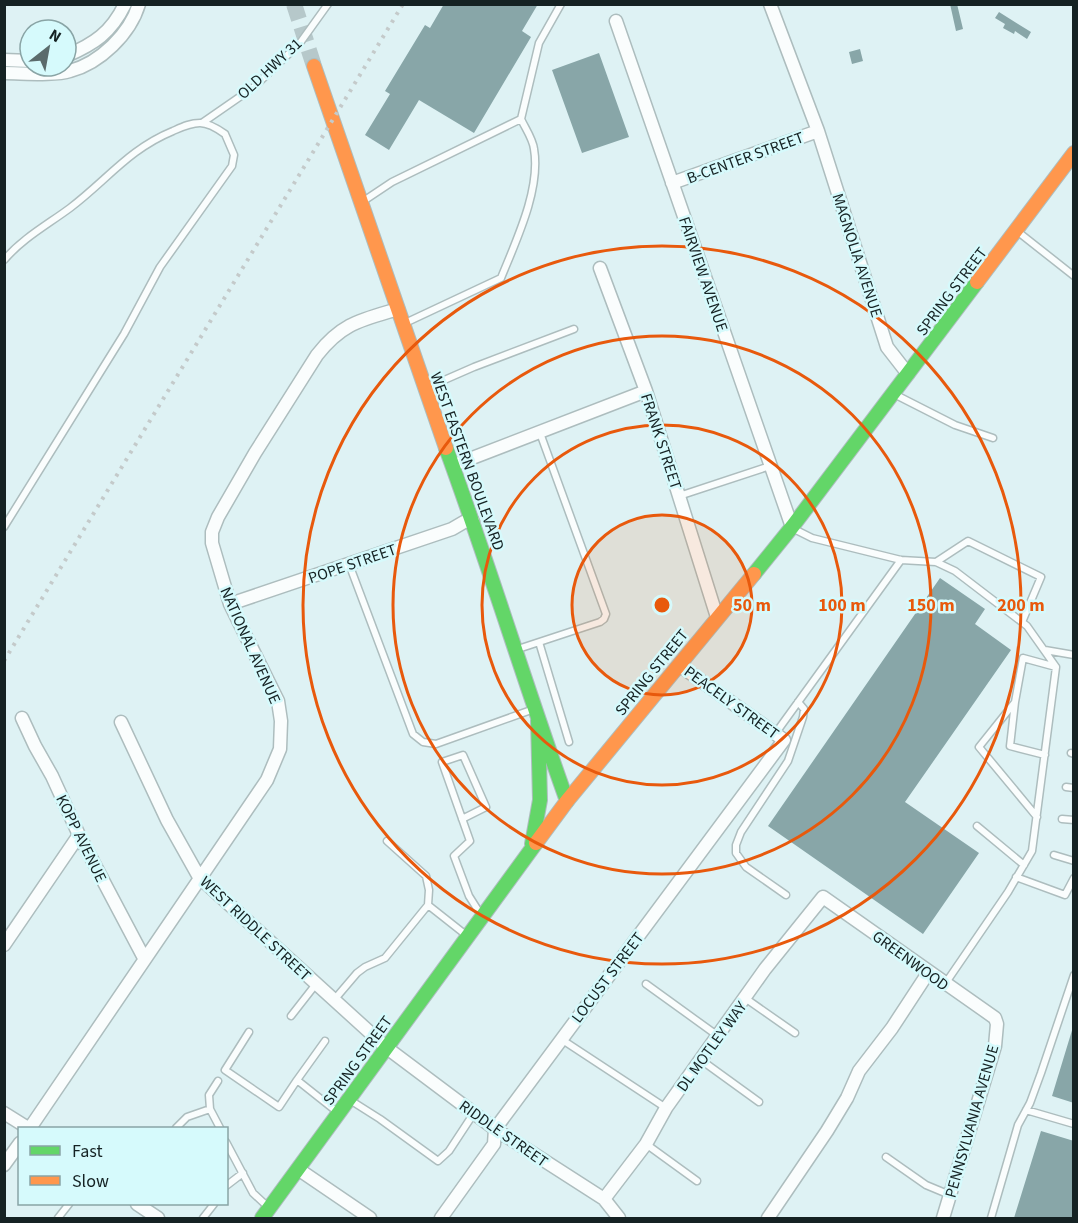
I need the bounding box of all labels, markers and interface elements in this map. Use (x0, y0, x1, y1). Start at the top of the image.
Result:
north arrow (18, 18, 78, 78)
text: N (45, 24, 65, 48)
street label: OLD HWY 31 (232, 33, 307, 104)
street label: B-CENTER STREET (684, 126, 807, 189)
street label: MAGNOLIA AVENUE (827, 190, 887, 320)
street label: FAIRVIEW AVENUE (673, 214, 733, 335)
street label: SPRING STREET (911, 242, 993, 340)
street label: WEST EASTERN BOULEVARD (425, 369, 510, 554)
street label: FRANK STREET (635, 390, 687, 493)
street label: POPE STREET (305, 538, 400, 589)
street label: NATIONAL AVENUE (214, 583, 286, 707)
text: 50 m (733, 593, 771, 618)
text: 100 m (818, 593, 866, 618)
text: 150 m (907, 593, 955, 618)
text: 200 m (997, 593, 1045, 618)
centre of rings (652, 595, 672, 615)
street label: SPRING STREET (610, 624, 694, 721)
street label: PEACELY STREET (680, 661, 784, 745)
street label: KOPP AVENUE (50, 791, 112, 886)
street label: WEST RIDDLE STREET (195, 871, 316, 986)
street label: GREENWOOD (868, 926, 953, 996)
street label: LOCUST STREET (566, 927, 649, 1028)
street label: DL MOTLEY WAY (671, 997, 752, 1096)
street label: SPRING STREET (318, 1011, 398, 1110)
street label: PENNSYLVANIA AVENUE (940, 1042, 1004, 1200)
street label: RIDDLE STREET (455, 1095, 553, 1173)
legend (18, 1127, 228, 1205)
text: Fast (72, 1139, 103, 1164)
text: Slow (72, 1169, 109, 1194)

